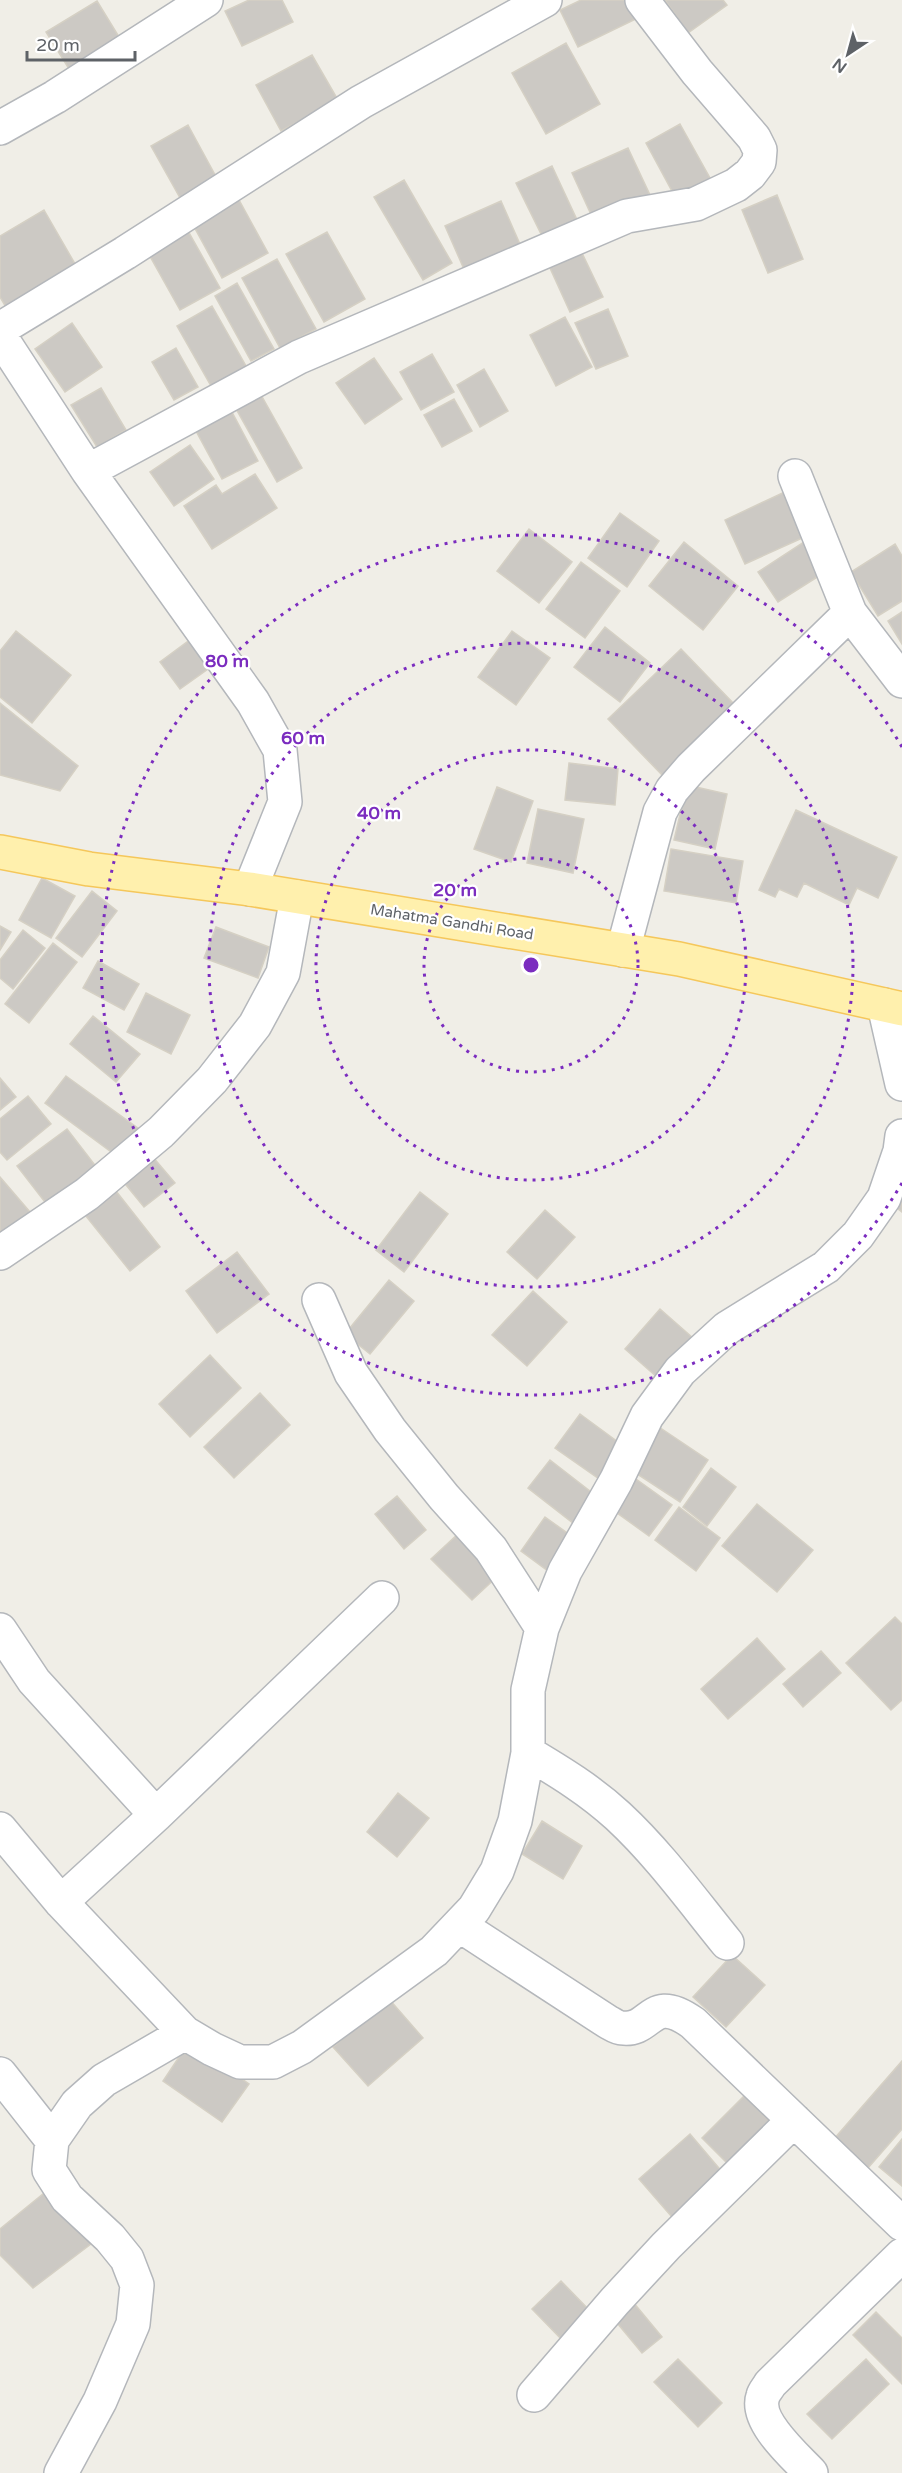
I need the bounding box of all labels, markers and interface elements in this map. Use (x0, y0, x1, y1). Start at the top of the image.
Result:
scale bar (27, 24, 135, 62)
north arrow (818, 24, 878, 84)
text: 20 m (36, 34, 80, 56)
text: N (829, 53, 851, 77)
text: 80 m (205, 650, 249, 672)
text: 60 m (281, 727, 325, 749)
text: 40 m (357, 802, 401, 824)
text: 20 m (433, 879, 477, 901)
street label: Mahatma Gandhi Road (369, 900, 535, 944)
centre of rings (521, 955, 541, 975)

